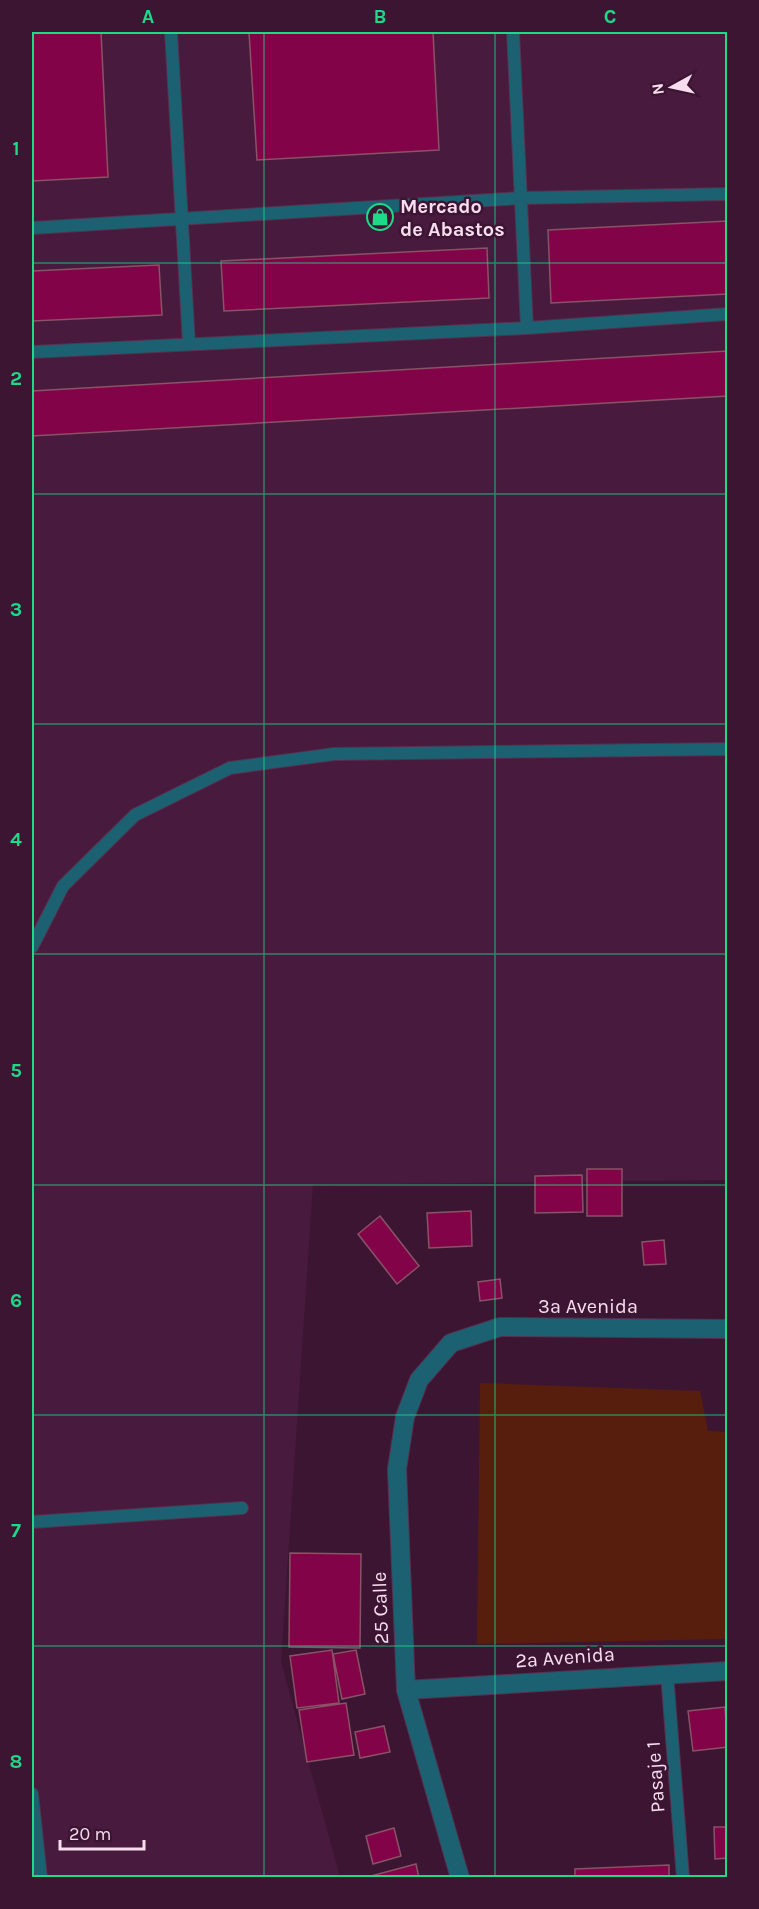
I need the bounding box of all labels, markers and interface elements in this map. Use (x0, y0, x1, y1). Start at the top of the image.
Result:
text: A (142, 5, 155, 28)
text: B (374, 5, 386, 28)
text: C (604, 5, 616, 28)
north arrow (642, 57, 702, 117)
text: N (647, 82, 668, 96)
text: 1 (12, 137, 20, 160)
place label: Mercado de Abastos (400, 195, 505, 241)
shop icon: Mercado de Abastos (365, 202, 395, 232)
text: 2 (10, 367, 22, 390)
text: 3 (10, 598, 22, 621)
text: 4 (10, 828, 22, 851)
text: 5 (10, 1059, 22, 1082)
text: 6 (10, 1289, 22, 1312)
street label: 3a Avenida (538, 1295, 638, 1318)
text: 7 (11, 1519, 21, 1542)
street label: 25 Calle (368, 1571, 393, 1645)
street label: 2a Avenida (515, 1643, 616, 1672)
street label: Pasaje 1 (642, 1741, 669, 1813)
text: 8 (10, 1750, 22, 1773)
scale bar (60, 1813, 144, 1851)
text: 20 m (69, 1823, 111, 1845)

